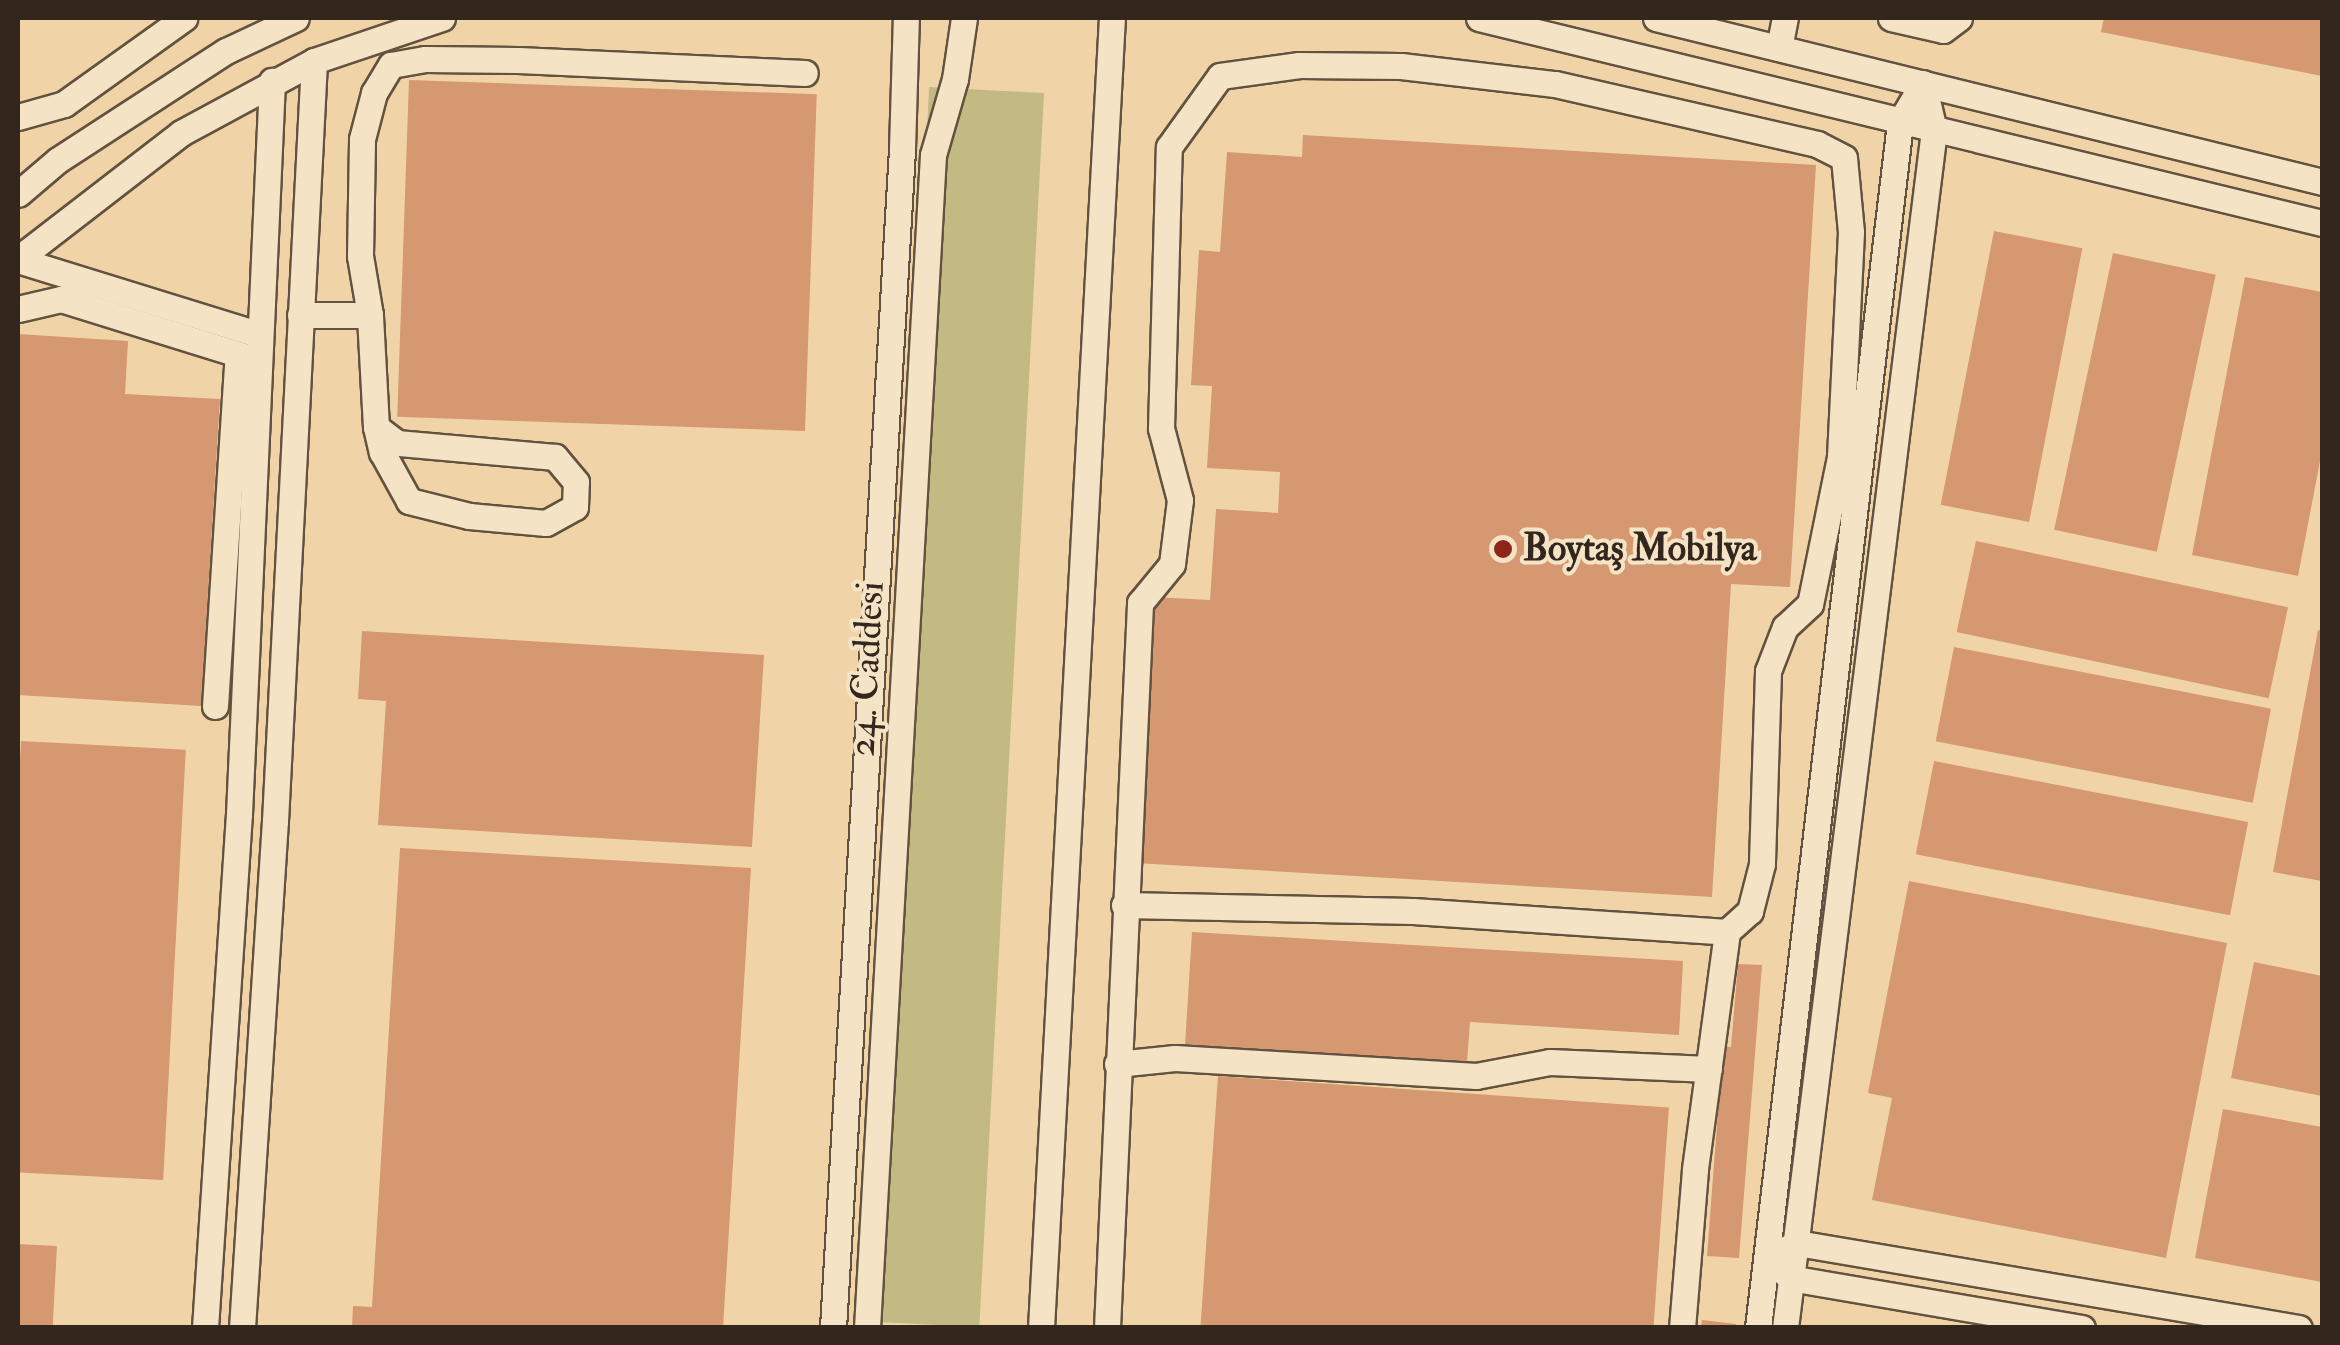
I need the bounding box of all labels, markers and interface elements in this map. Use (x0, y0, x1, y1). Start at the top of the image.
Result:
place label: Boytaş Mobilya (1523, 526, 1756, 572)
marker: Boytaş Mobilya (1492, 538, 1514, 560)
street label: 24. Caddesi (840, 580, 894, 758)

